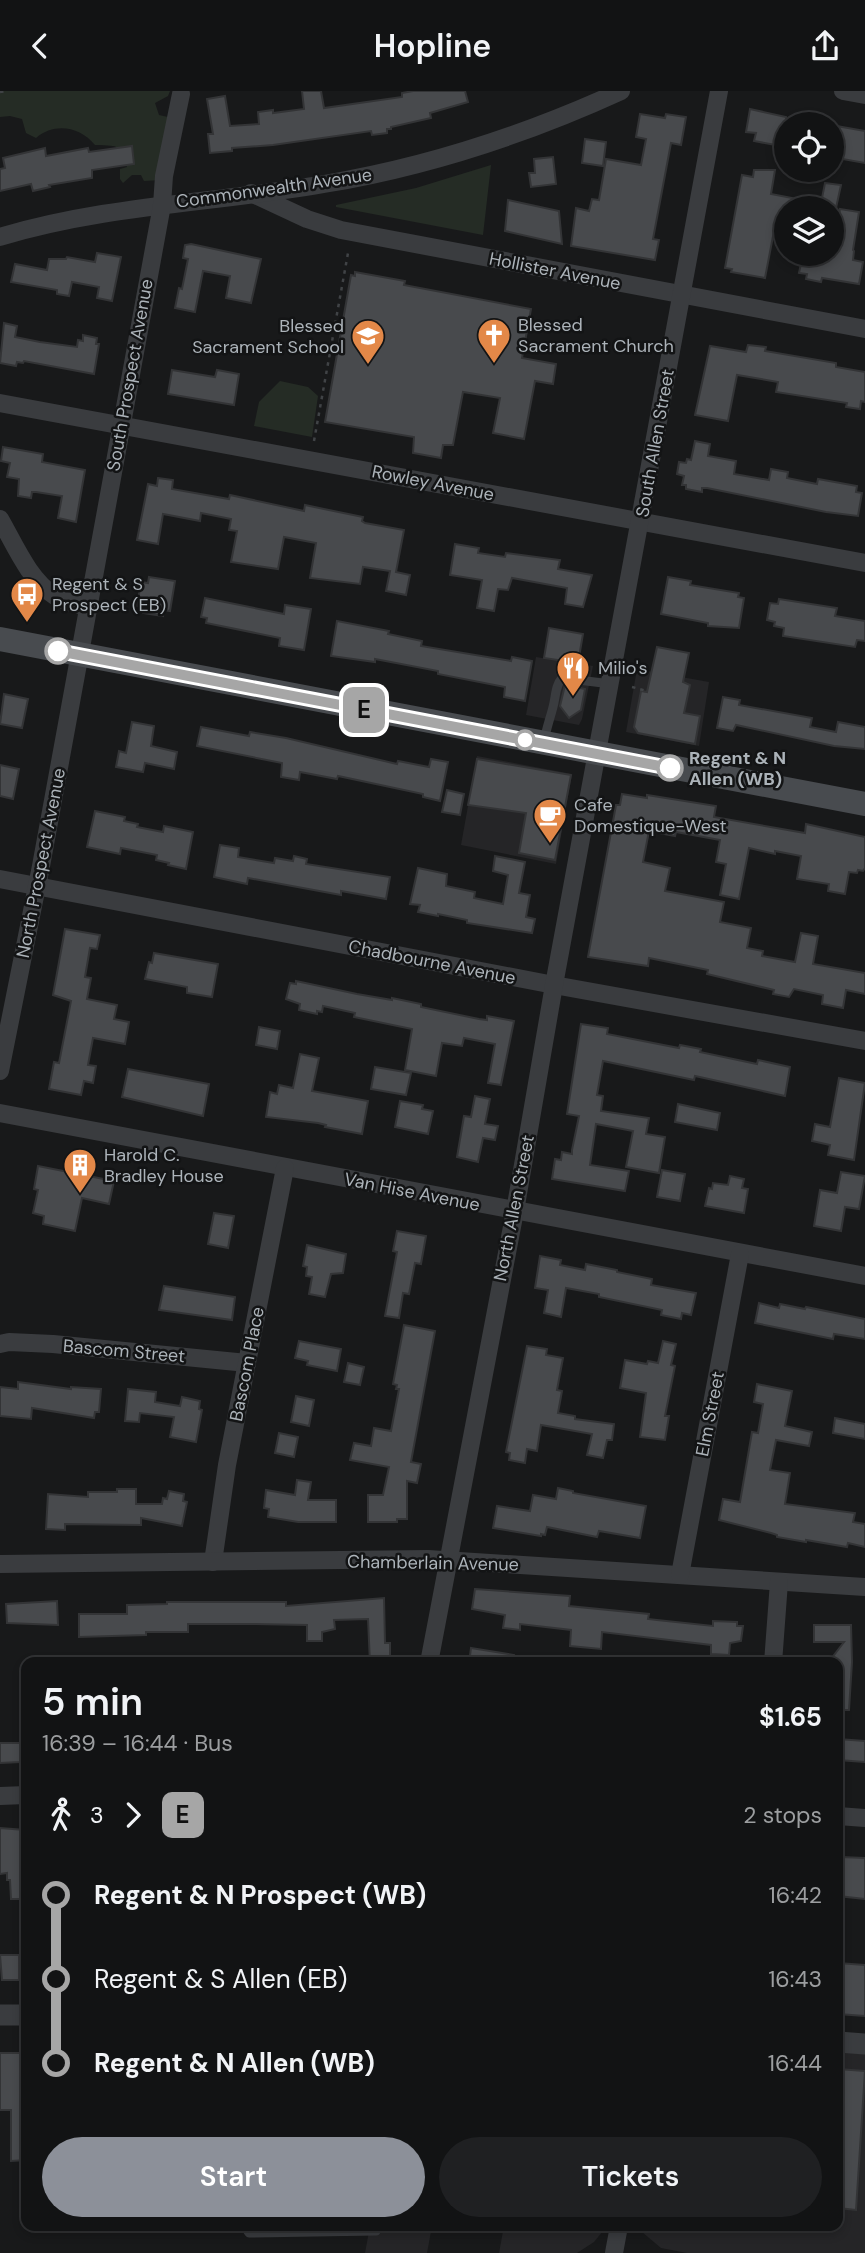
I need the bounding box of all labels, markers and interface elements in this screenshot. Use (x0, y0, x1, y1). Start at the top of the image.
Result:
text: Hopline (374, 25, 491, 67)
icon: back (21, 27, 59, 65)
icon: share (806, 27, 844, 65)
map controls (774, 112, 844, 266)
button: locate (774, 112, 844, 182)
street label: Commonwealth Avenue (175, 162, 373, 214)
button: layers (774, 196, 844, 266)
street label: Hollister Avenue (487, 246, 623, 296)
street label: South Prospect Avenue (101, 277, 159, 473)
place label: Blessed Sacrament Church (518, 313, 674, 358)
place label: Blessed Sacrament School (192, 314, 344, 359)
church icon: Blessed Sacrament Church (475, 316, 513, 365)
school or university icon: Blessed Sacrament School (349, 317, 387, 366)
street label: South Allen Street (630, 367, 680, 519)
street label: Rowley Avenue (370, 459, 496, 507)
place label: Regent & S Prospect (EB) (52, 572, 166, 617)
bus stop icon: Regent & S Prospect (EB) (8, 575, 46, 624)
unlabelled marker (45, 638, 71, 664)
restaurant icon: Milio's (554, 649, 592, 698)
place label: Milio's (598, 656, 648, 680)
line badge: E (341, 687, 387, 733)
text: E (357, 694, 371, 725)
unlabelled marker (515, 730, 535, 750)
place label: Regent & N Allen (WB) (689, 746, 786, 791)
marker: Regent & N Allen (WB) (657, 755, 683, 781)
street label: North Prospect Avenue (11, 766, 71, 960)
place label: Cafe Domestique-West (574, 793, 727, 838)
cafe icon: Cafe Domestique-West (531, 796, 569, 845)
street label: Chadbourne Avenue (346, 934, 518, 990)
street label: North Allen Street (488, 1133, 540, 1283)
place label: Harold C. Bradley House (104, 1143, 224, 1188)
building icon: Harold C. Bradley House (61, 1146, 99, 1195)
street label: Van Hise Avenue (342, 1167, 482, 1217)
street label: Bascom Place (224, 1305, 270, 1423)
street label: Bascom Street (62, 1334, 186, 1368)
street label: Elm Street (690, 1369, 730, 1459)
street label: Chamberlain Avenue (347, 1550, 519, 1576)
text: 5 min (42, 1677, 143, 1727)
text: $1.65 (759, 1700, 822, 1734)
text: 16:39 – 16:44 · Bus (42, 1728, 233, 1758)
icon: walk (42, 1796, 80, 1834)
icon: forward (114, 1796, 152, 1834)
text: E (176, 1799, 190, 1830)
text: 3 (90, 1800, 104, 1830)
text: 2 stops (743, 1800, 822, 1830)
text: Regent & N Prospect (WB) (94, 1878, 426, 1912)
text: 16:42 (769, 1880, 822, 1910)
text: Regent & S Allen (EB) (94, 1962, 347, 1996)
text: 16:43 (768, 1964, 822, 1994)
text: Regent & N Allen (WB) (94, 2046, 375, 2080)
text: 16:44 (768, 2048, 822, 2078)
button: Start (42, 2137, 425, 2217)
button: Tickets (439, 2137, 822, 2217)

